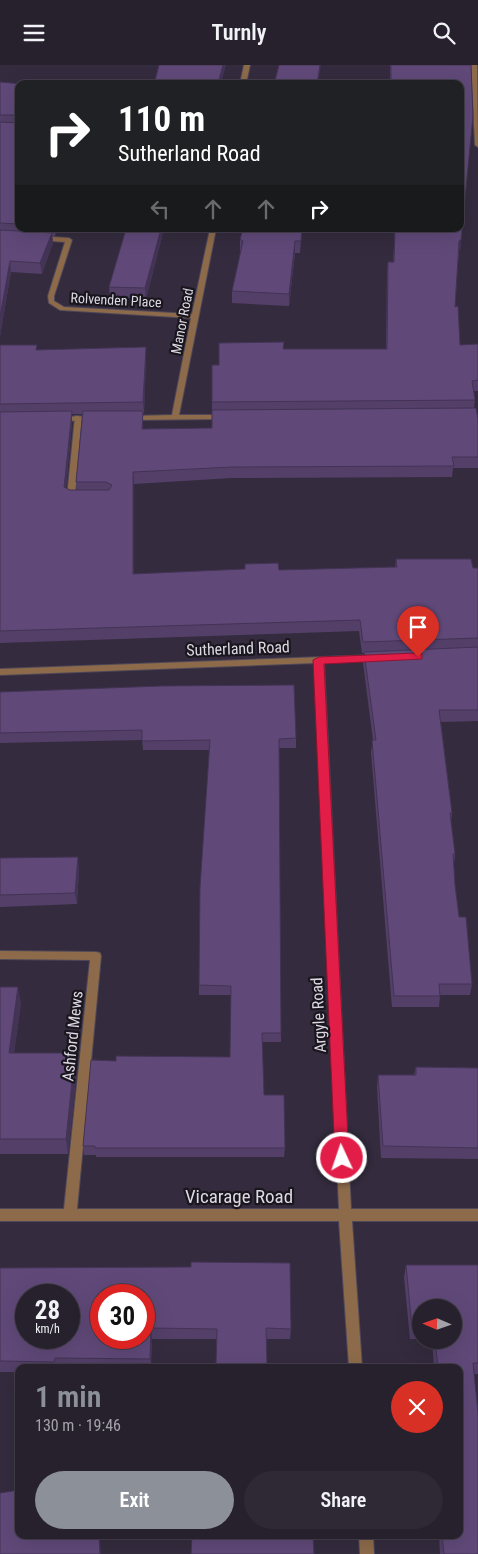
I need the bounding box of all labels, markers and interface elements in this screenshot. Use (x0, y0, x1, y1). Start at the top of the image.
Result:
icon: menu (20, 19, 48, 47)
icon: search (430, 19, 458, 47)
text: Turnly (212, 20, 266, 45)
text: 110 m (118, 99, 205, 140)
icon: right (35, 100, 100, 165)
text: Sutherland Road (118, 141, 261, 166)
icon: left (146, 195, 174, 223)
icon: ahead (199, 195, 227, 223)
icon: ahead (252, 195, 280, 223)
icon: right (305, 195, 333, 223)
street label: Manor Road (168, 287, 196, 355)
street label: Rolvenden Place (70, 290, 162, 310)
pin (397, 606, 439, 657)
icon: arrive (404, 613, 432, 641)
street label: Sutherland Road (186, 637, 290, 660)
street label: Argyle Road (307, 977, 330, 1053)
street label: Ashford Mews (58, 990, 87, 1082)
position arrow (315, 1131, 367, 1183)
street label: Vicarage Road (185, 1185, 293, 1208)
speed limit sign: 30 (90, 1284, 155, 1349)
text: 28 (35, 1296, 60, 1325)
north arrow (412, 1299, 462, 1349)
map controls (412, 1299, 462, 1349)
text: km/h (35, 1322, 60, 1336)
text: 1 min (35, 1379, 101, 1414)
button: close (391, 1381, 443, 1433)
text: 130 m · 19:46 (35, 1416, 121, 1435)
button: Exit (35, 1471, 234, 1529)
button: Share (244, 1471, 443, 1529)

